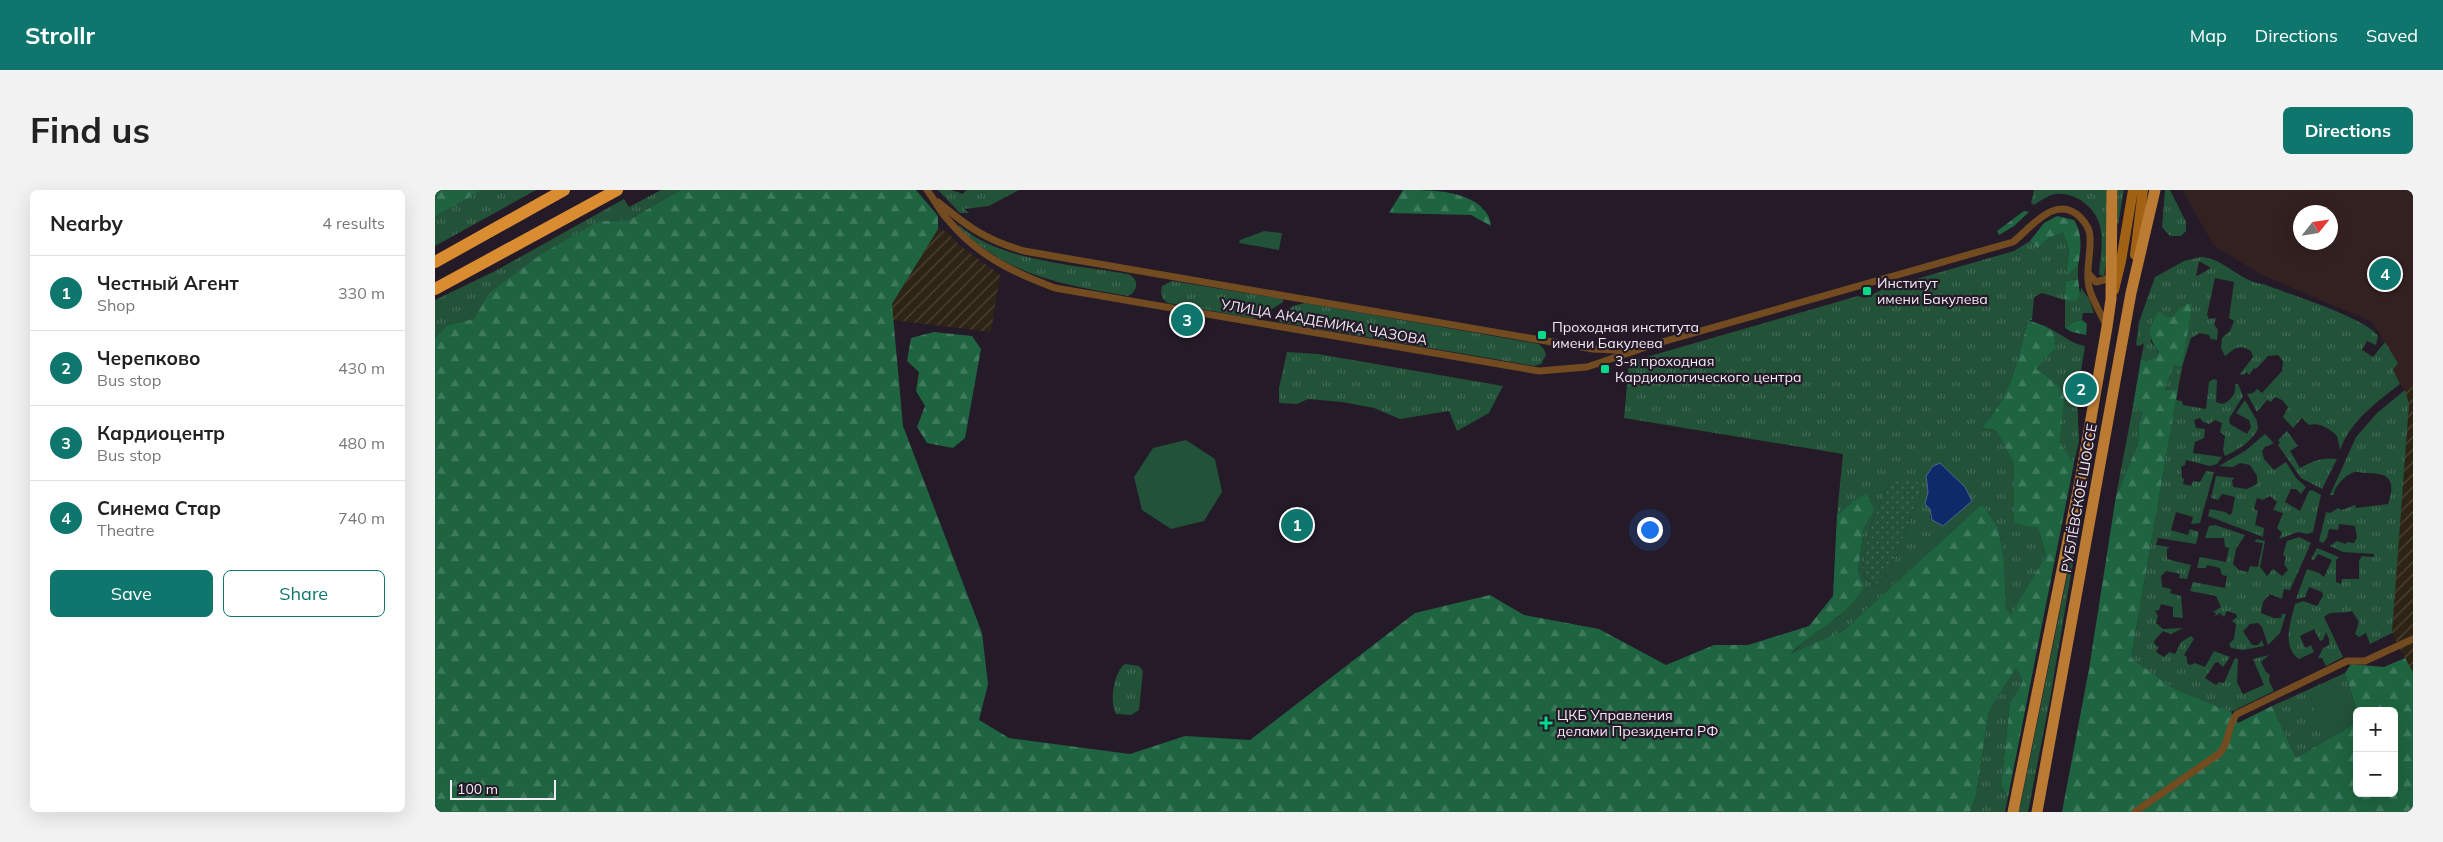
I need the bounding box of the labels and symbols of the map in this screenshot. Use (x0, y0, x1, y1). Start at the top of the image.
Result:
north arrow (2293, 205, 2338, 250)
pin: 4 (2369, 255, 2401, 293)
place label: Институт имени Бакулева (1877, 274, 1988, 308)
marker: Институт имени Бакулева (1861, 285, 1873, 297)
street label: УЛИЦА АКАДЕМИКА ЧАЗОВА (1218, 295, 1429, 349)
pin: 3 (1171, 301, 1203, 339)
place label: Проходная института имени Бакулева (1552, 318, 1699, 352)
marker: Проходная института имени Бакулева (1536, 329, 1548, 341)
place label: 3-я проходная Кардиологического центра (1615, 352, 1802, 386)
marker: 3-я проходная Кардиологического центра (1599, 363, 1611, 375)
pin: 2 (2065, 370, 2097, 408)
street label: РУБЛЁВСКОЕ ШОССЕ (2057, 422, 2101, 574)
pin: 1 (1281, 506, 1313, 544)
your location (1637, 517, 1663, 543)
place label: ЦКБ Управления делами Президента РФ (1557, 706, 1718, 740)
marker: ЦКБ Управления делами Президента РФ (1539, 716, 1553, 730)
scale bar (450, 777, 556, 800)

